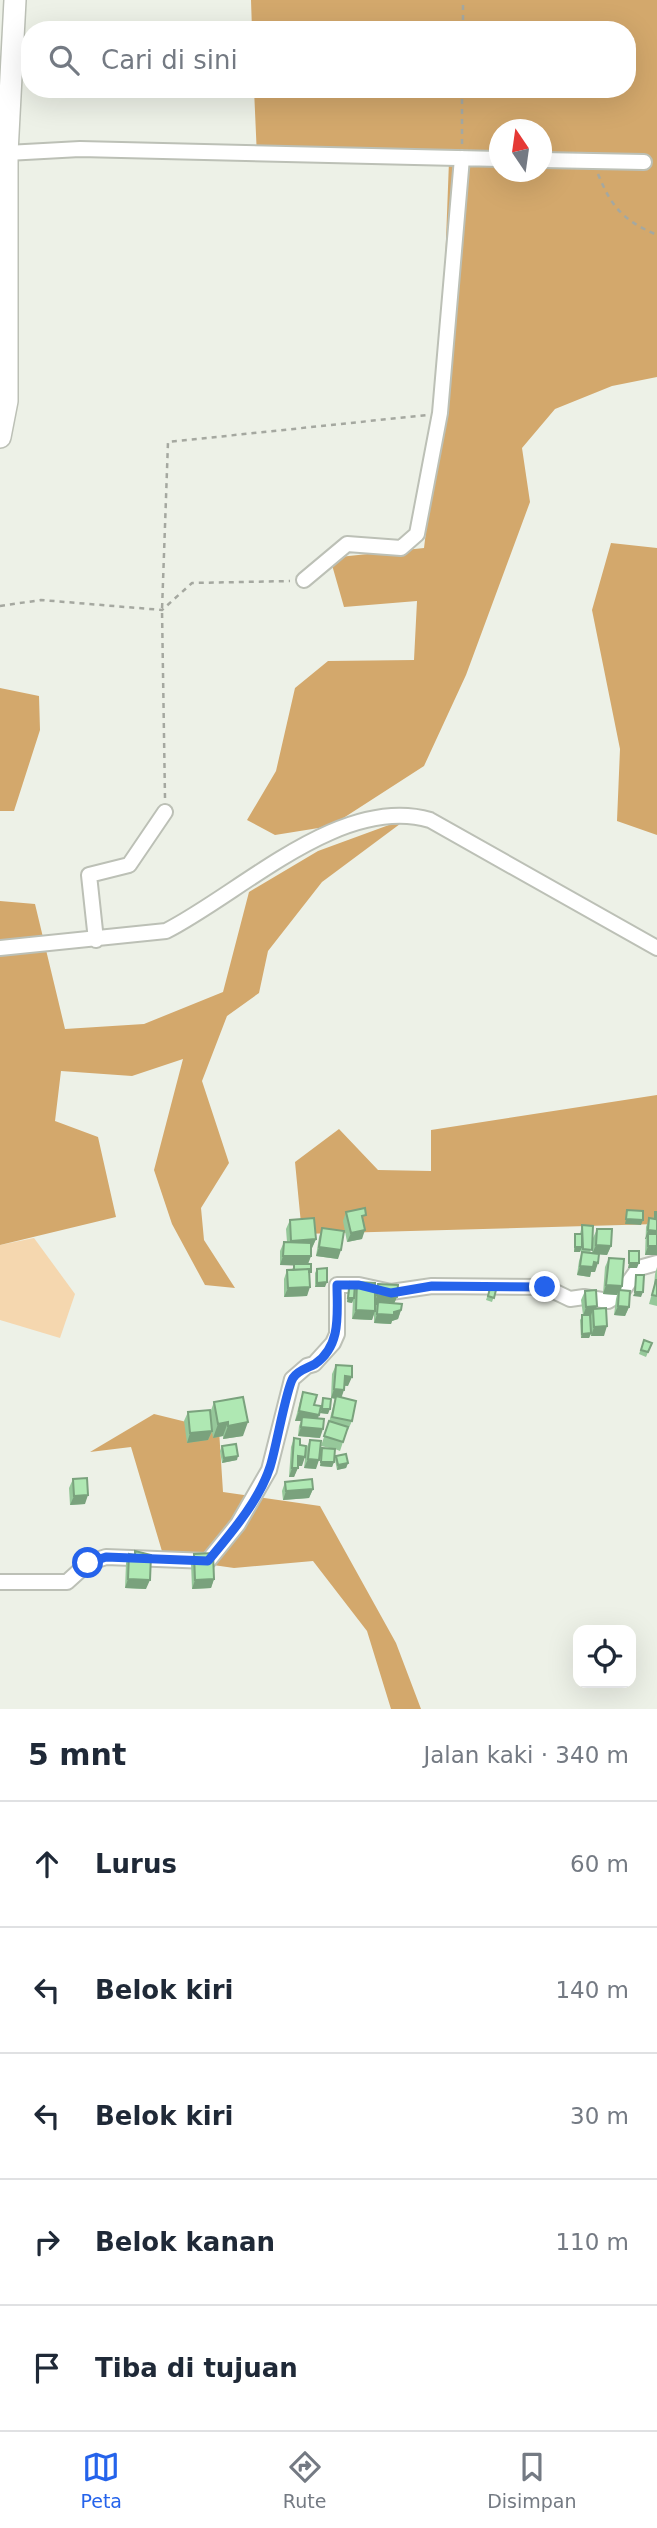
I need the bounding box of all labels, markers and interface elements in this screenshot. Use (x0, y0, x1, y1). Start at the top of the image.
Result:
search box (21, 21, 636, 98)
icon: search (45, 41, 83, 79)
text: Cari di sini (101, 45, 238, 75)
north arrow (489, 119, 552, 182)
route end (529, 1271, 560, 1302)
route start (72, 1547, 103, 1578)
map controls (573, 1625, 636, 1688)
button: locate (573, 1625, 636, 1688)
text: 5 mnt (28, 1737, 126, 1772)
text: Jalan kaki · 340 m (423, 1742, 629, 1768)
icon: ahead (28, 1845, 66, 1883)
text: Lurus (95, 1849, 177, 1879)
text: 60 m (570, 1851, 629, 1877)
icon: left (28, 1971, 66, 2009)
text: Belok kiri (95, 1975, 234, 2005)
text: 140 m (555, 1977, 629, 2003)
icon: left (28, 2097, 66, 2135)
text: Belok kiri (95, 2101, 234, 2131)
text: 30 m (570, 2103, 629, 2129)
icon: right (28, 2223, 66, 2261)
text: Belok kanan (95, 2227, 275, 2257)
text: 110 m (555, 2229, 629, 2255)
icon: arrive (28, 2349, 66, 2387)
text: Tiba di tujuan (95, 2353, 298, 2383)
tab: Peta (80, 2448, 122, 2512)
tab: Rute (283, 2448, 326, 2512)
tab: Disimpan (487, 2448, 577, 2512)

